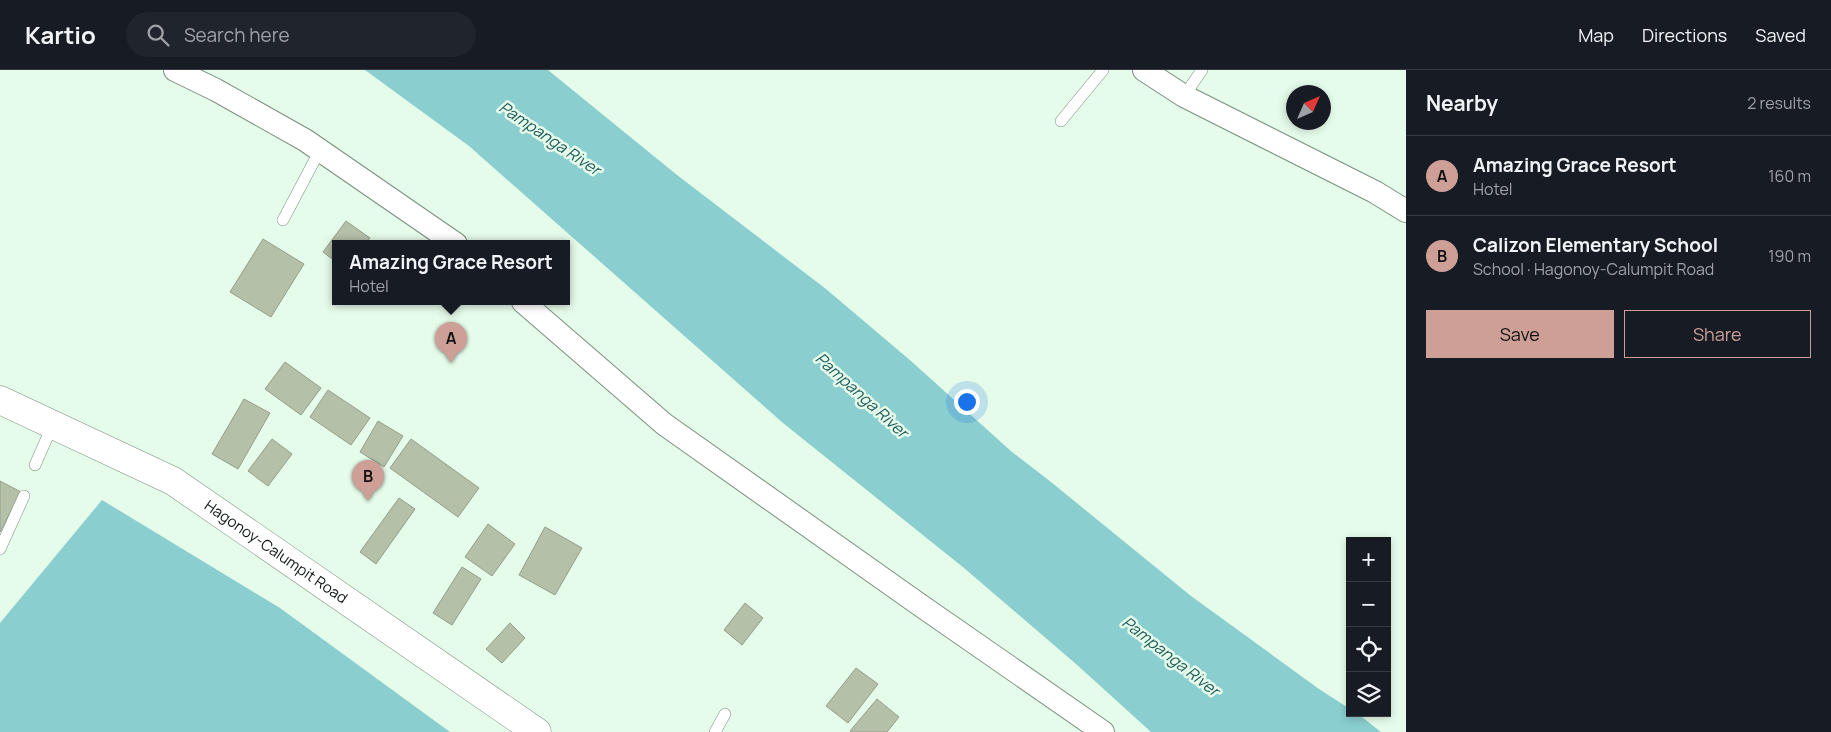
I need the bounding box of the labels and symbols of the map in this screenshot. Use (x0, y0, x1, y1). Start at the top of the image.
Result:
north arrow (1286, 85, 1331, 130)
water label: Pampanga River (495, 96, 607, 181)
pin: A (435, 322, 467, 363)
water label: Pampanga River (811, 347, 915, 444)
your location (954, 389, 980, 415)
pin: B (352, 460, 384, 501)
street label: Hagonoy-Calumpit Road (201, 495, 352, 608)
water label: Pampanga River (1118, 611, 1226, 702)

